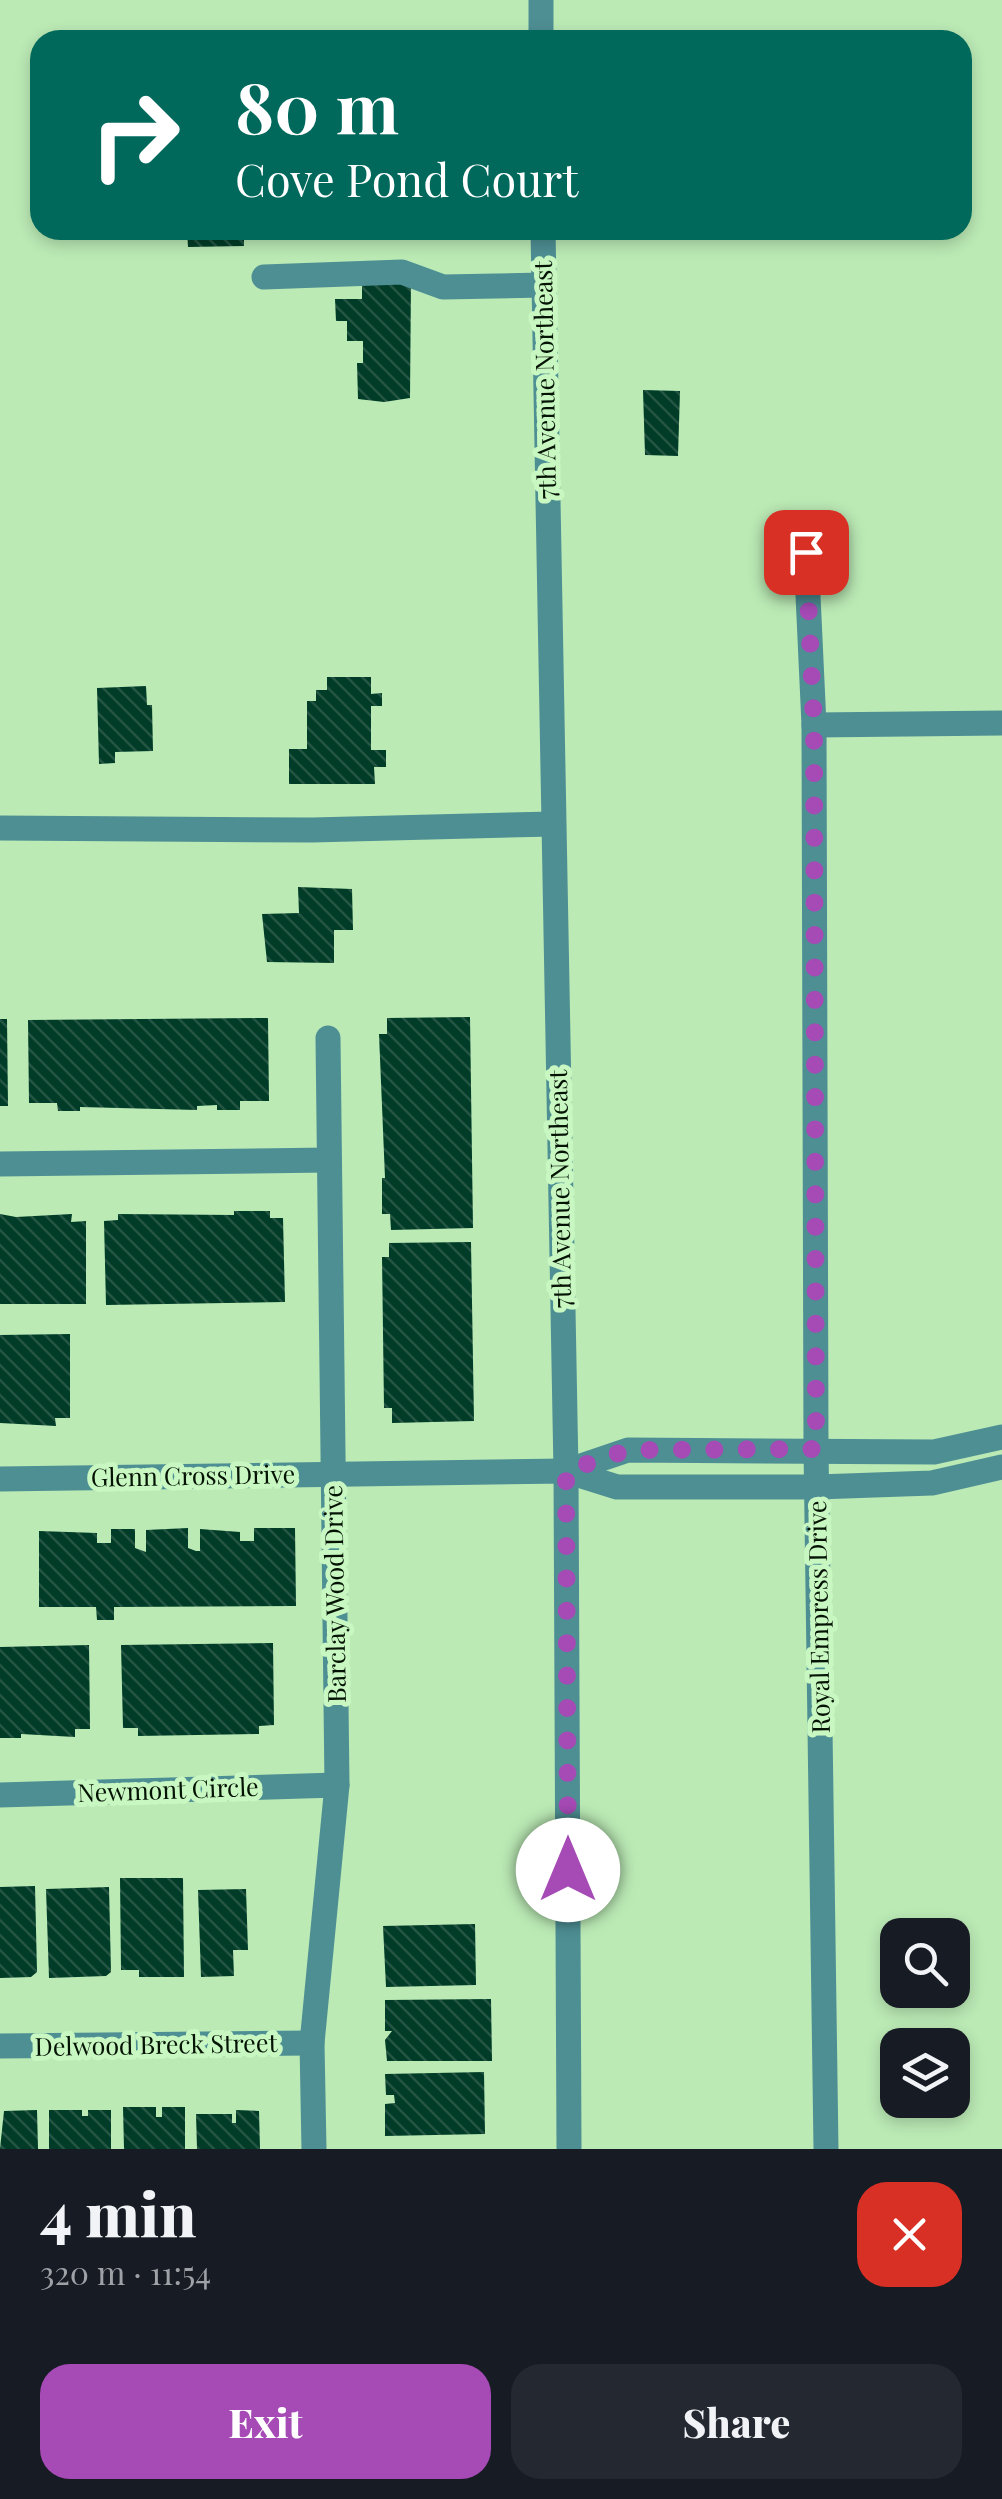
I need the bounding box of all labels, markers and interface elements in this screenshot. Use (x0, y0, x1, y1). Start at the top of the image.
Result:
text: 80 m (235, 58, 399, 152)
icon: right (70, 70, 200, 200)
text: Cove Pond Court (235, 148, 578, 208)
street label: 7th Avenue Northeast (525, 259, 562, 500)
pin (764, 510, 849, 595)
icon: arrive (779, 525, 834, 580)
street label: 7th Avenue Northeast (540, 1068, 577, 1309)
street label: Glenn Cross Drive (91, 1456, 295, 1493)
street label: Barclay Wood Drive (315, 1485, 352, 1703)
street label: Royal Empress Drive (799, 1500, 836, 1734)
street label: Newmont Circle (77, 1769, 259, 1808)
position arrow (516, 1818, 620, 1922)
map controls (880, 1918, 970, 2118)
button: search (880, 1918, 970, 2008)
street label: Delwood Breck Street (34, 2025, 279, 2062)
button: layers (880, 2028, 970, 2118)
text: 4 min (40, 2172, 196, 2252)
button: close (857, 2182, 962, 2287)
text: 320 m · 11:54 (40, 2250, 211, 2293)
button: Exit (40, 2364, 491, 2479)
button: Share (511, 2364, 962, 2479)

